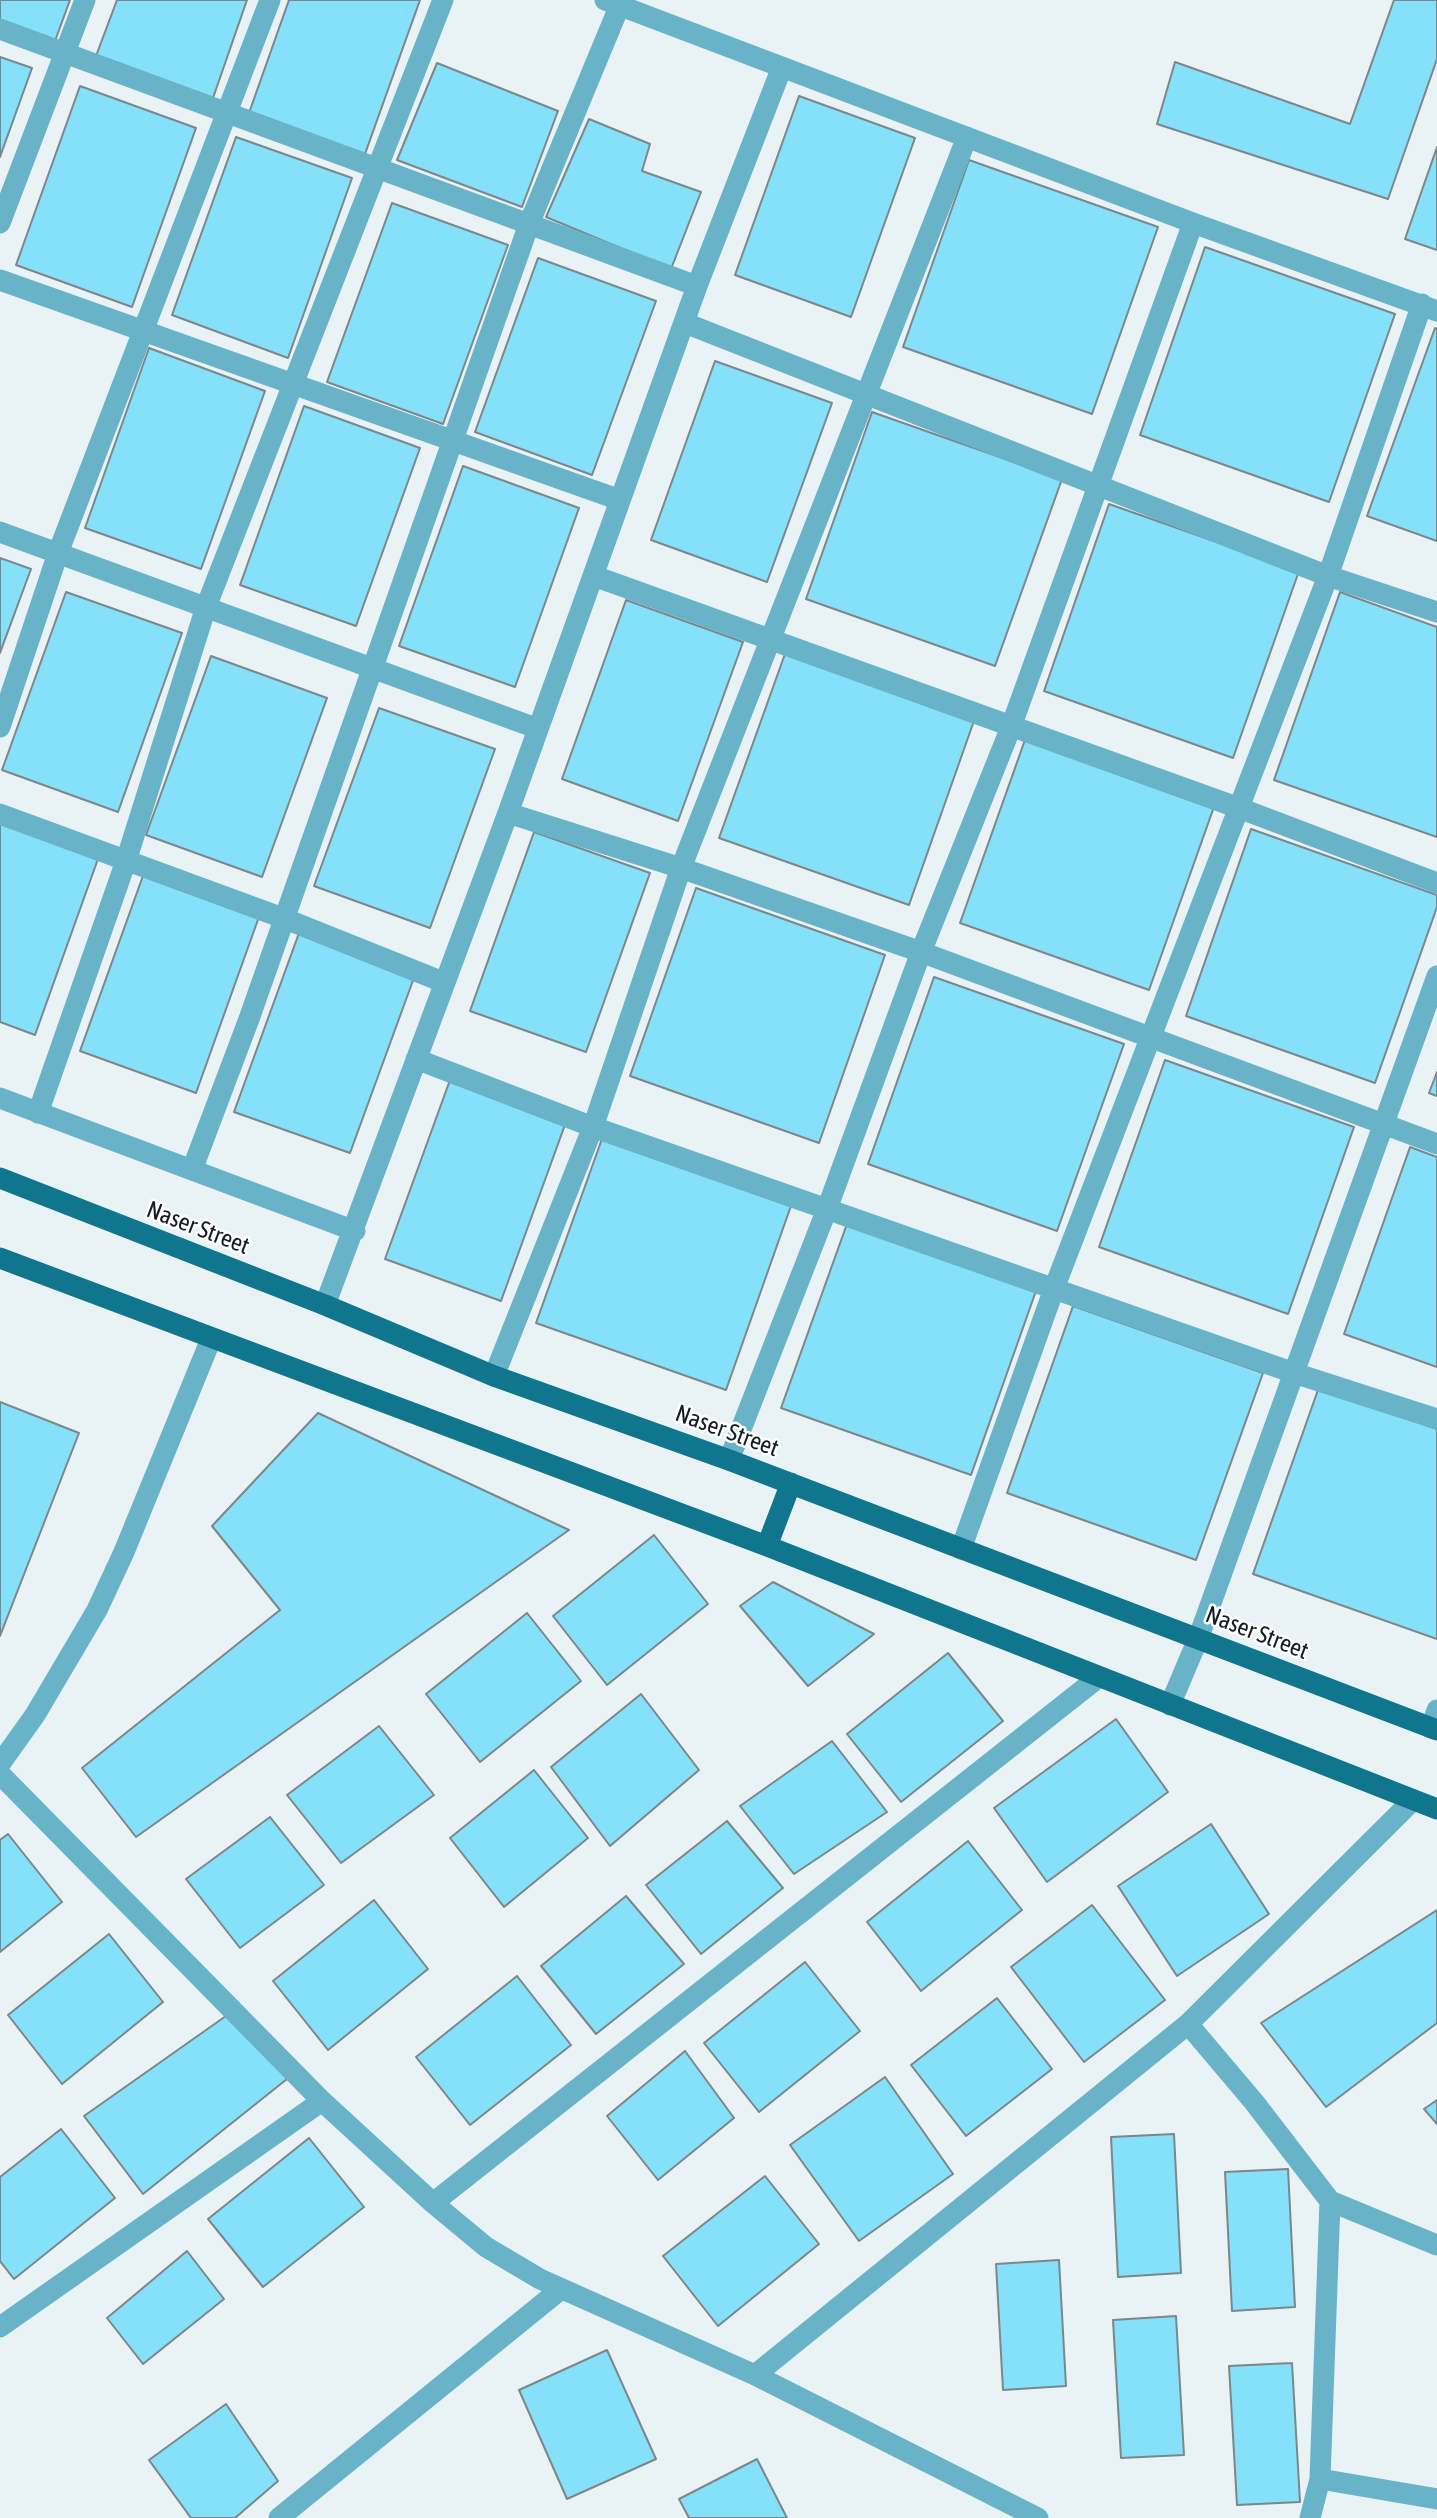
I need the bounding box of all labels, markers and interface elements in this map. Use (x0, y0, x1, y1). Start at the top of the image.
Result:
street label: Naser Street (143, 1195, 253, 1261)
street label: Naser Street (671, 1399, 783, 1463)
street label: Naser Street (1202, 1600, 1312, 1666)

